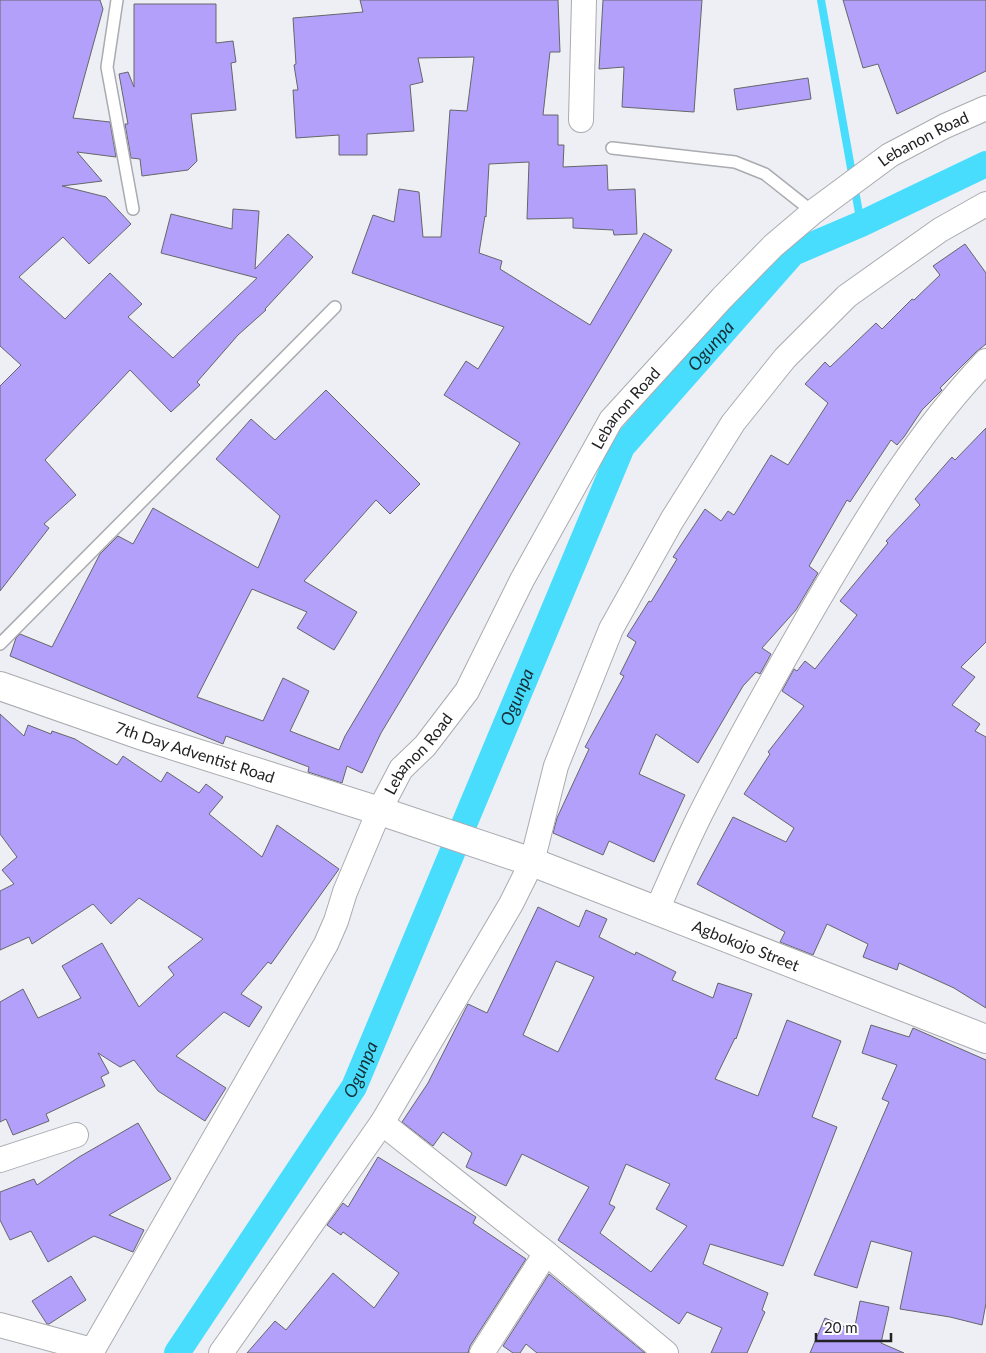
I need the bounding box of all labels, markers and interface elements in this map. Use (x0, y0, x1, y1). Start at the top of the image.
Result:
street label: Lebanon Road (874, 107, 971, 170)
water label: Ogunpa (682, 316, 738, 375)
street label: Lebanon Road (587, 363, 663, 452)
water label: Ogunpa (495, 665, 538, 729)
street label: Lebanon Road (380, 709, 456, 797)
street label: 7th Day Adventist Road (113, 717, 277, 786)
street label: Agbokojo Street (690, 916, 803, 974)
water label: Ogunpa (338, 1038, 382, 1102)
scale bar (816, 1310, 891, 1342)
text: 20 m (824, 1318, 858, 1336)

